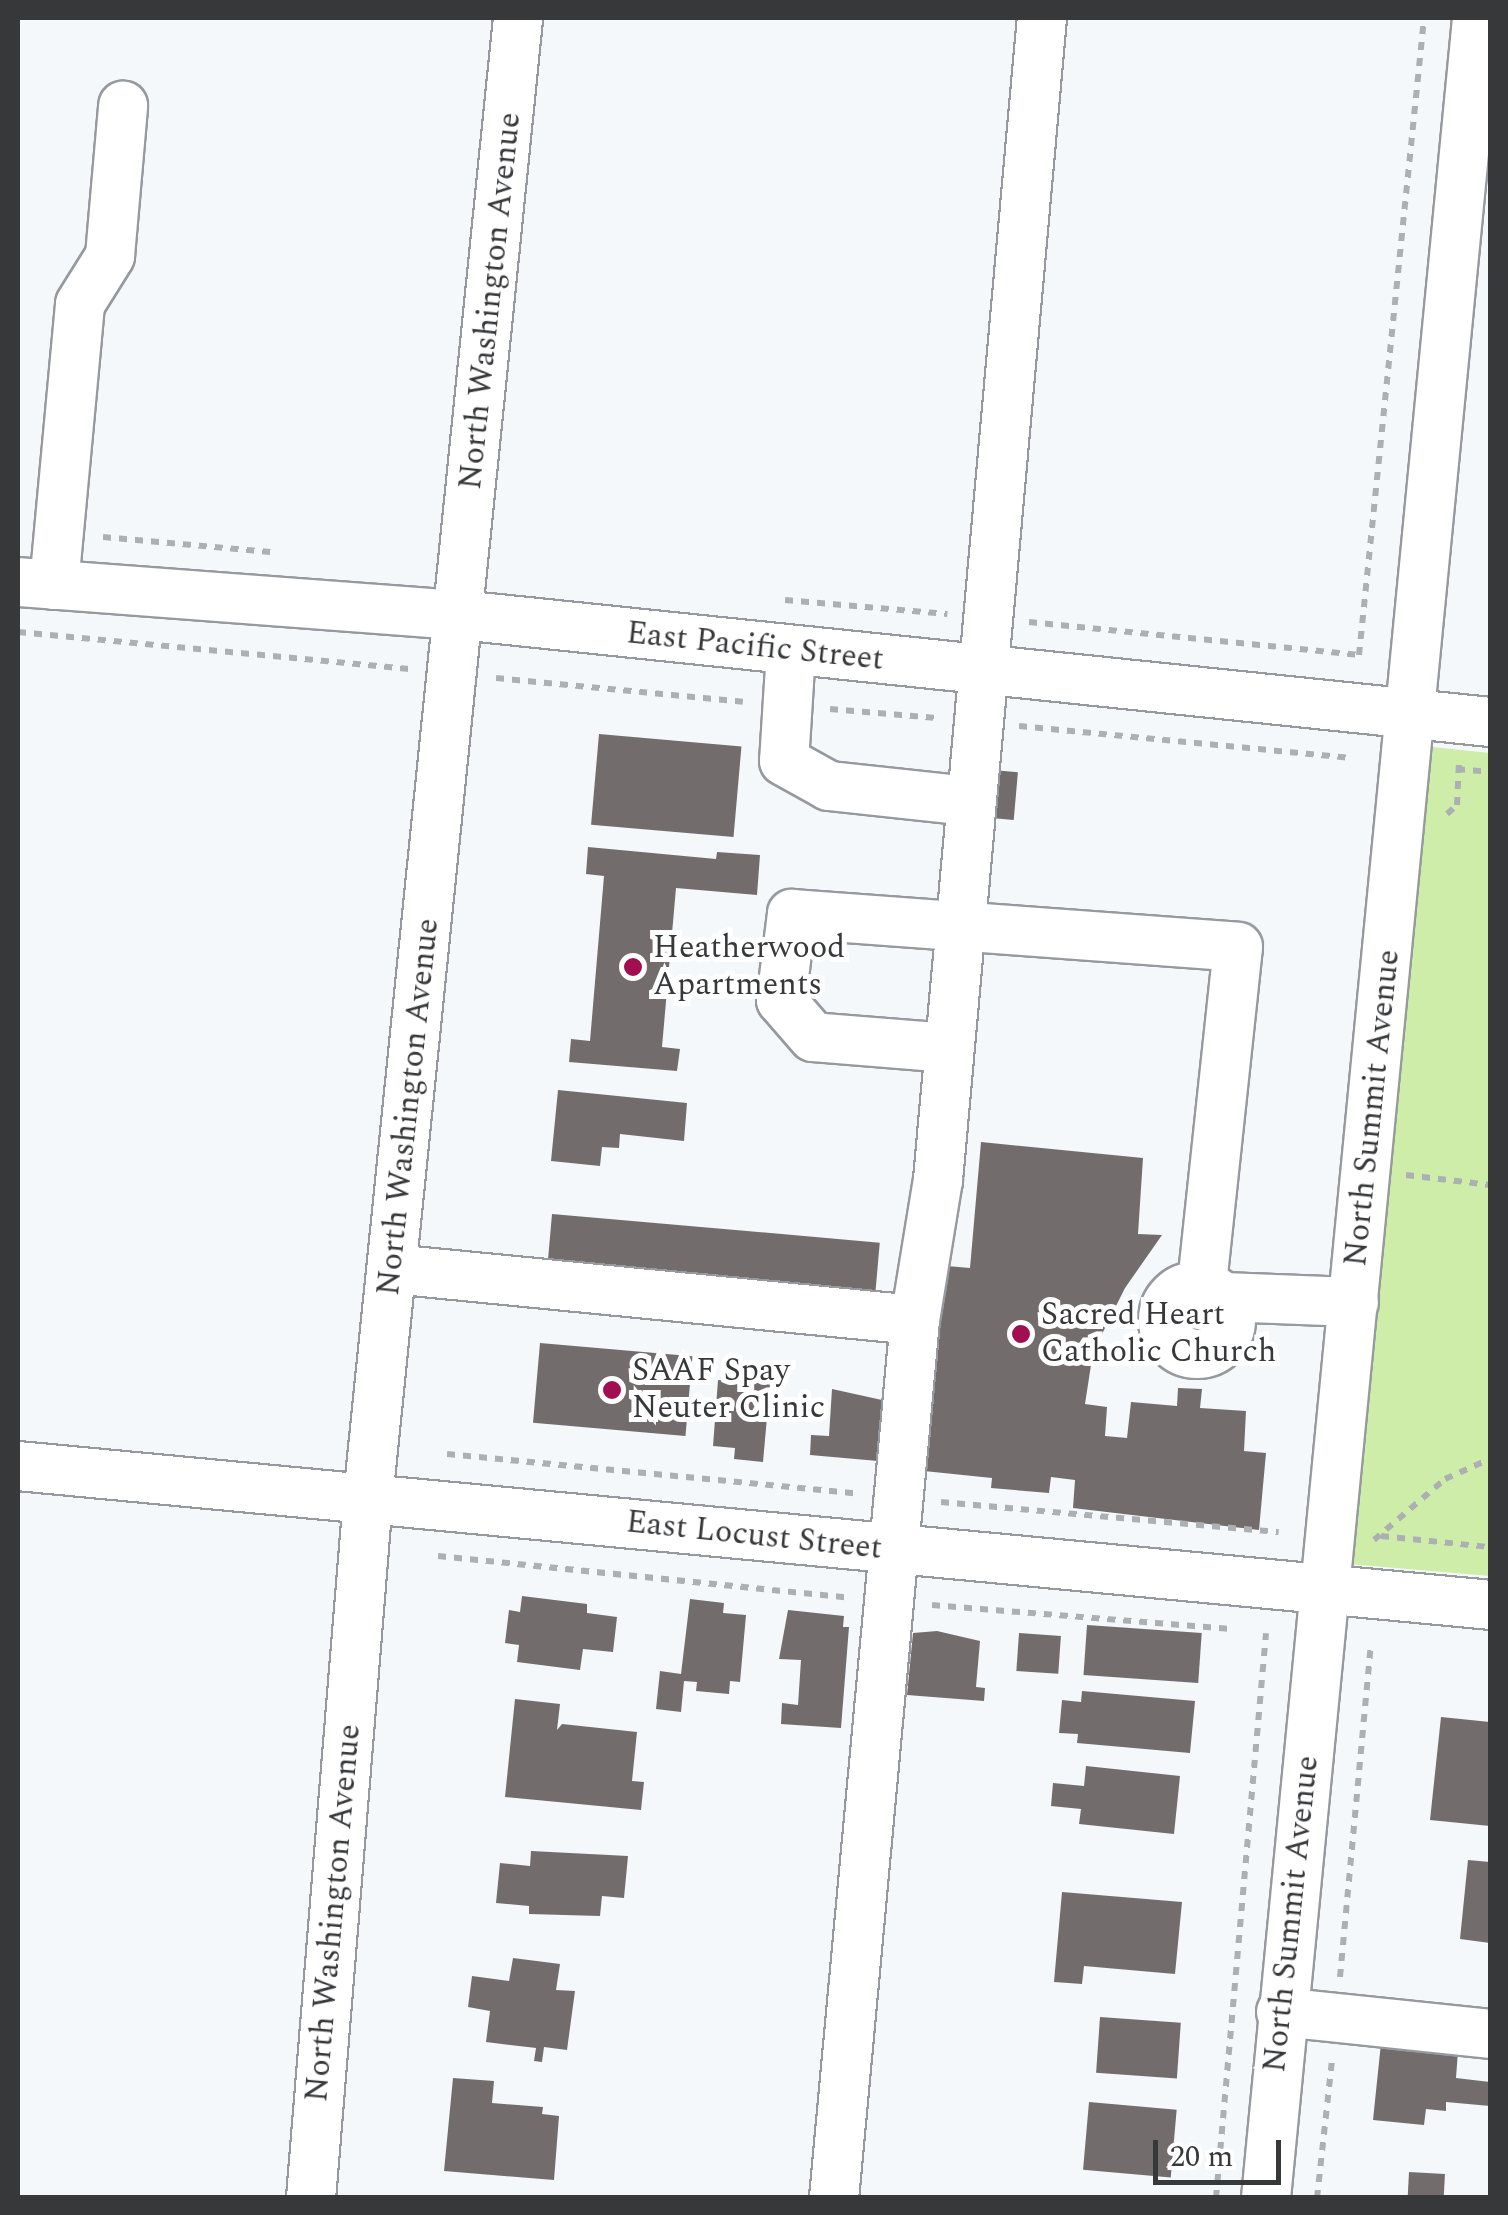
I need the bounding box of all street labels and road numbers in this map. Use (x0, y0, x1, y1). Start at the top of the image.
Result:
street label: North Washington Avenue (452, 111, 530, 491)
street label: East Pacific Street (625, 614, 885, 680)
street label: North Washington Avenue (370, 917, 448, 1297)
street label: North Summit Avenue (1337, 948, 1409, 1268)
street label: East Locust Street (624, 1503, 884, 1569)
street label: North Washington Avenue (298, 1723, 370, 2103)
street label: North Summit Avenue (1256, 1754, 1328, 2074)

